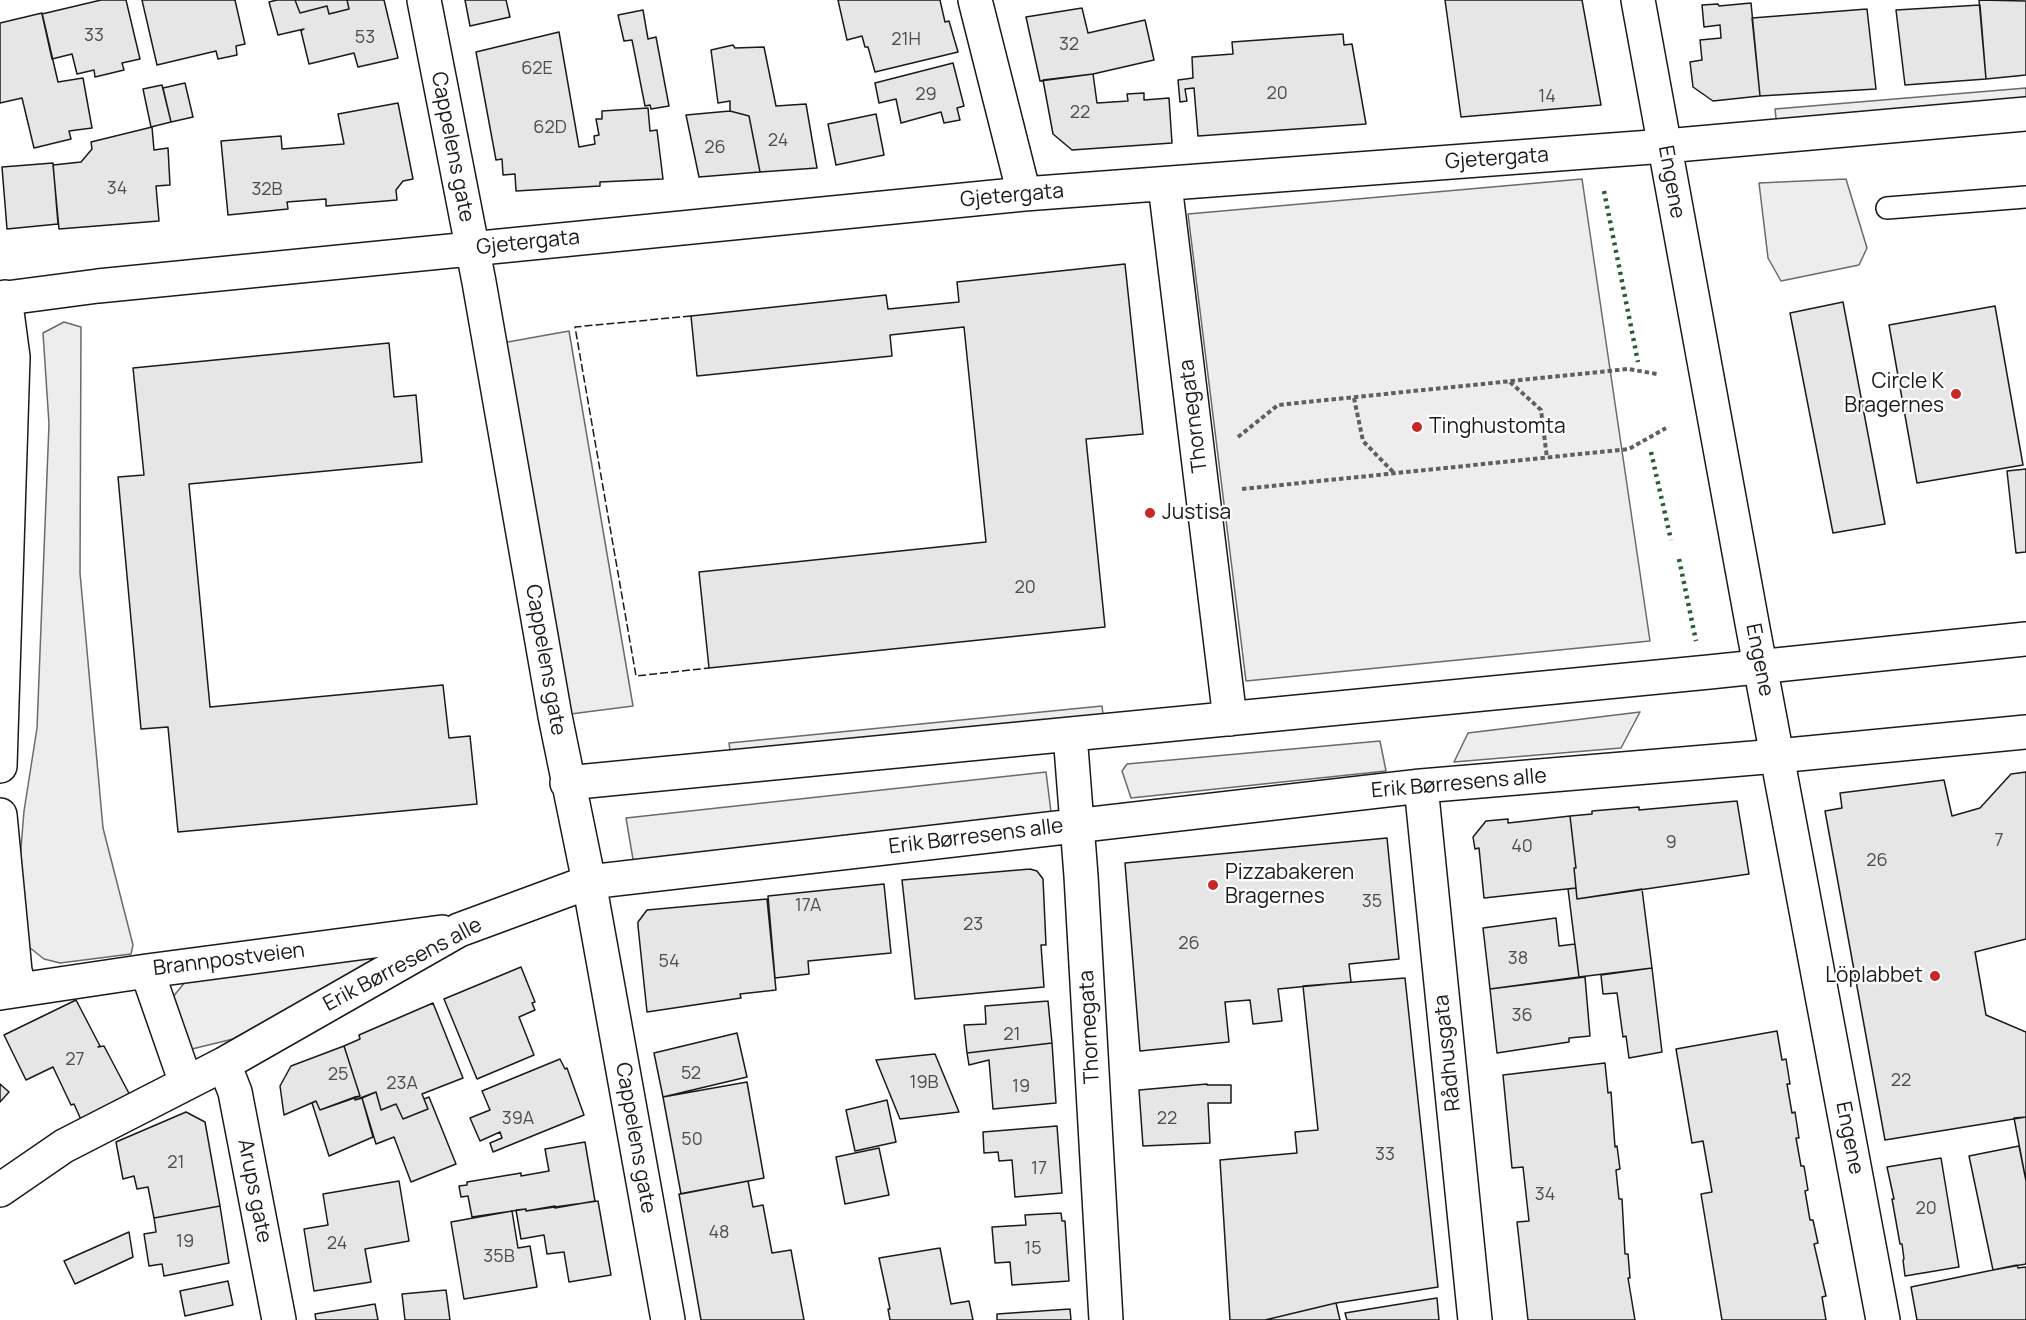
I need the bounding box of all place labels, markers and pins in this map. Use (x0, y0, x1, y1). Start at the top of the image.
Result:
place label: Circle K Bragernes (1844, 369, 1944, 419)
marker: Circle K Bragernes (1949, 387, 1963, 401)
place label: Tinghustomta (1429, 414, 1566, 440)
marker: Tinghustomta (1410, 420, 1424, 434)
place label: Justisa (1162, 500, 1231, 526)
marker: Justisa (1143, 506, 1157, 520)
place label: Pizzabakeren Bragernes (1225, 860, 1354, 910)
marker: Pizzabakeren Bragernes (1206, 878, 1220, 892)
place label: Löplabbet (1825, 963, 1923, 989)
marker: Löplabbet (1928, 969, 1942, 983)

